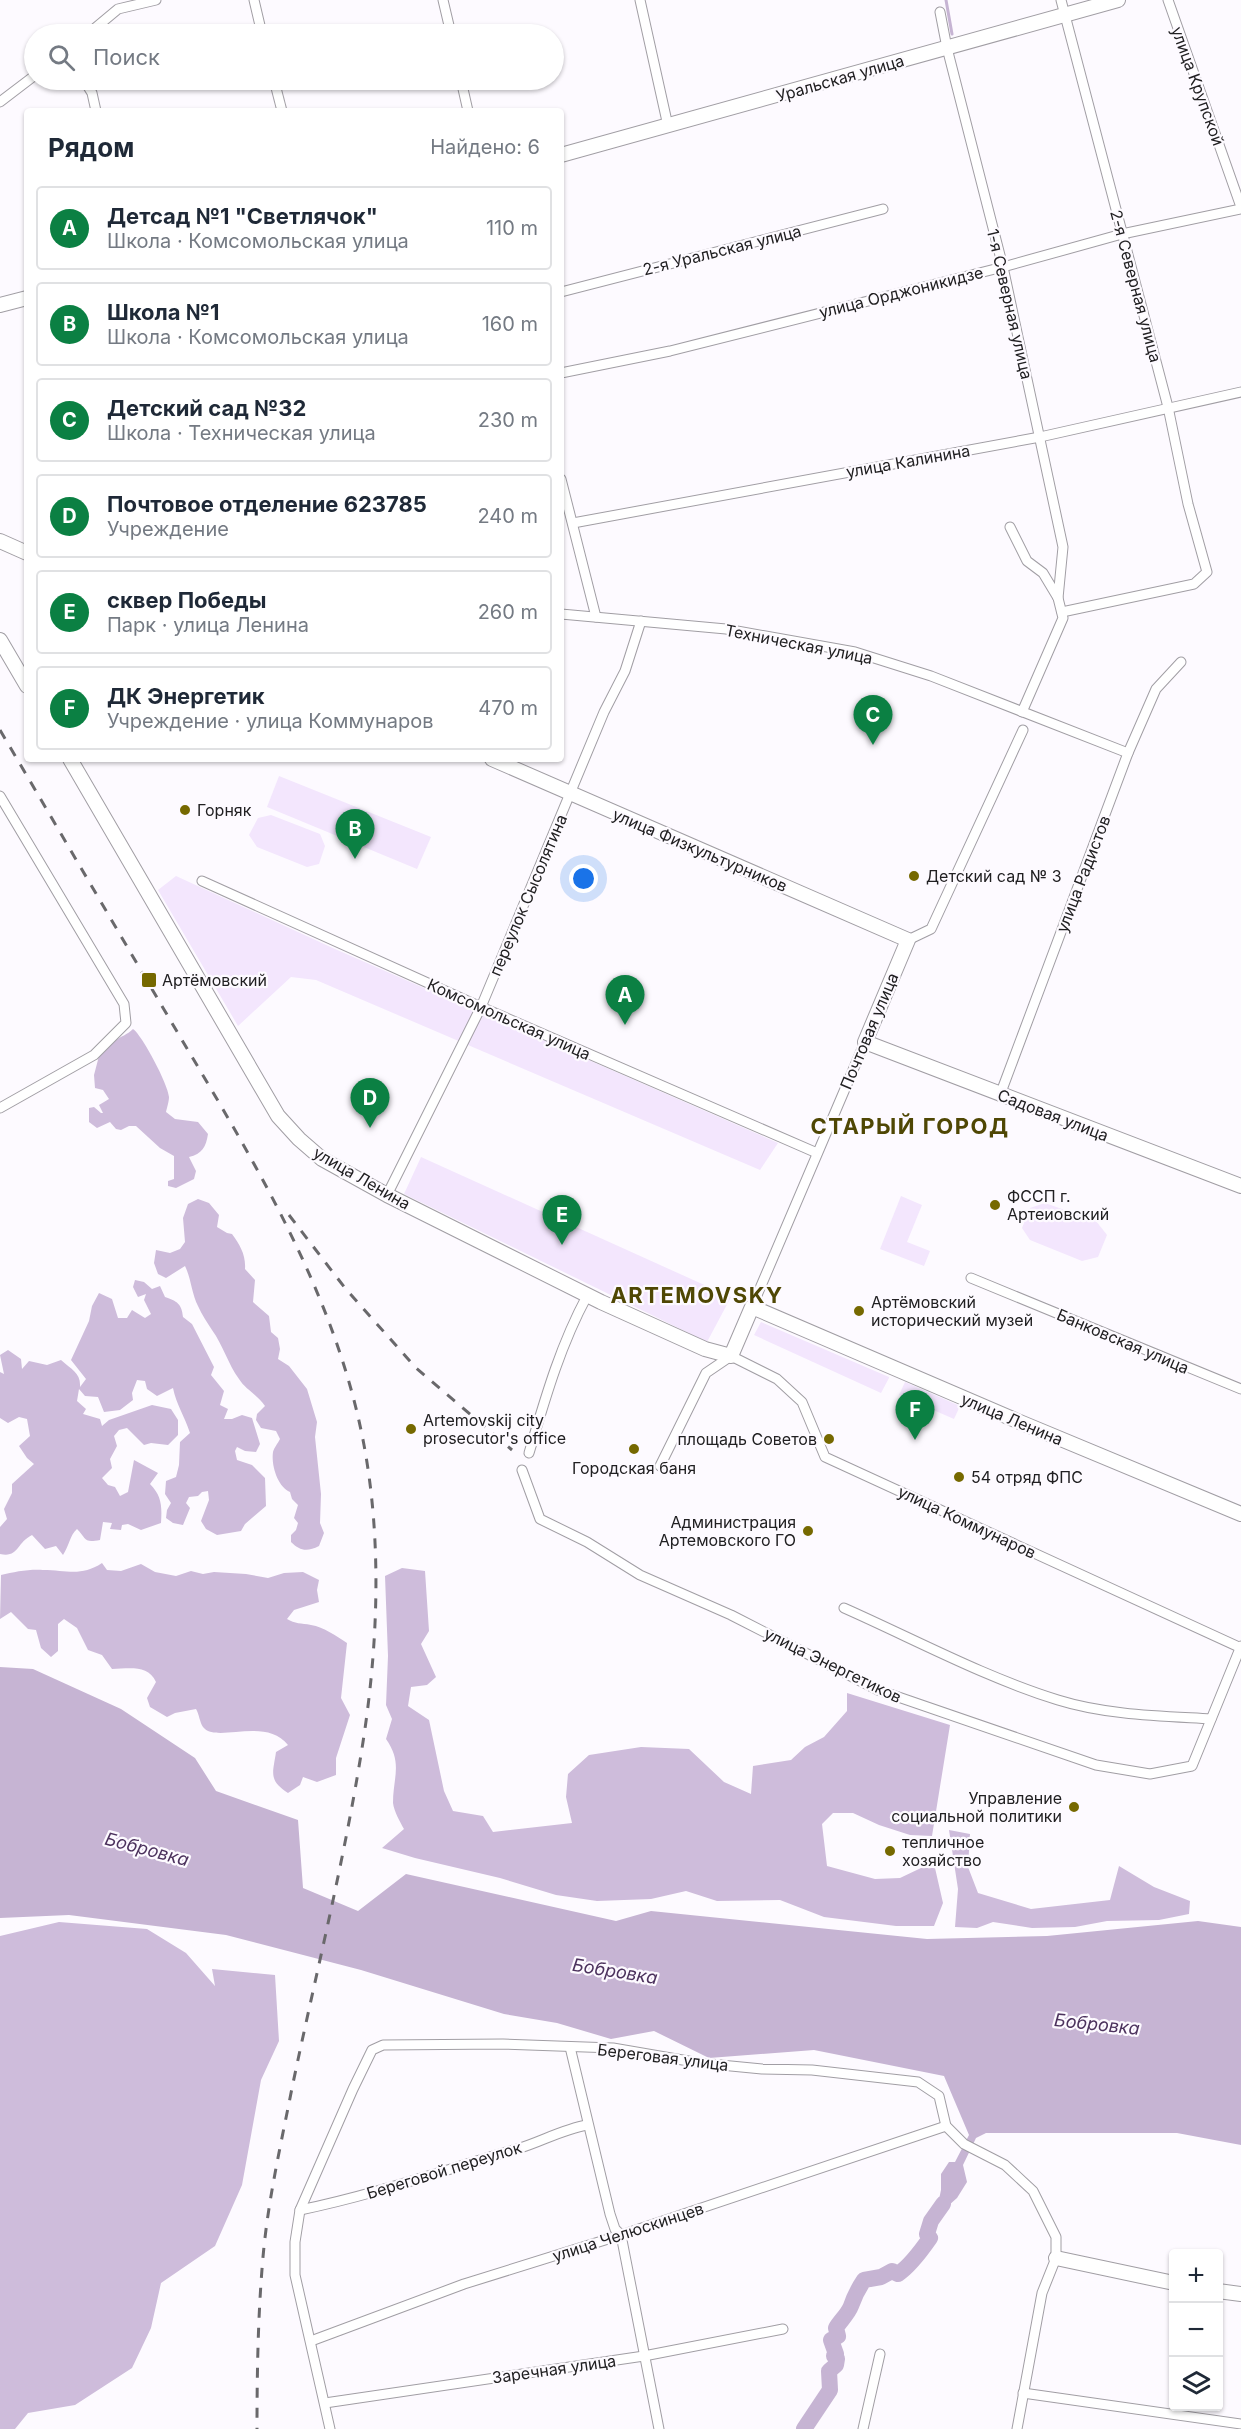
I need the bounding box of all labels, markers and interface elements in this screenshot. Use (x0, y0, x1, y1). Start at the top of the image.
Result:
search box (24, 24, 564, 90)
street label: улица Крупской (1167, 24, 1229, 148)
icon: search (45, 41, 78, 74)
text: Поиск (93, 44, 160, 70)
street label: Уральская улица (774, 50, 906, 106)
text: Рядом (48, 132, 134, 163)
text: Найдено: 6 (430, 135, 540, 159)
text: Детсад №1 "Светлячок" (107, 203, 378, 229)
street label: 2-я Северная улица (1106, 208, 1166, 364)
text: A (62, 216, 77, 240)
text: 110 m (486, 216, 538, 240)
street label: 2-я Уральская улица (641, 221, 803, 279)
street label: 1-я Северная улица (983, 227, 1037, 381)
text: Школа · Комсомольская улица (107, 229, 409, 253)
street label: улица Орджоникидзе (817, 262, 985, 322)
text: Школа №1 (107, 299, 220, 325)
text: B (63, 312, 76, 336)
text: 160 m (482, 312, 538, 336)
text: Школа · Комсомольская улица (107, 325, 409, 349)
text: Детский сад №32 (107, 395, 306, 421)
text: C (62, 408, 77, 432)
text: 230 m (478, 408, 538, 432)
text: Школа · Техническая улица (107, 421, 376, 445)
street label: улица Калинина (844, 440, 972, 482)
text: Почтовое отделение 623785 (107, 491, 427, 517)
text: D (62, 504, 77, 528)
text: 240 m (477, 504, 538, 528)
text: Учреждение (107, 517, 229, 541)
text: сквер Победы (107, 587, 267, 613)
text: E (63, 600, 76, 624)
text: 260 m (478, 600, 538, 624)
text: Парк · улица Ленина (107, 613, 309, 637)
street label: Техническая улица (724, 620, 874, 668)
text: ДК Энергетик (107, 683, 265, 709)
text: F (64, 696, 75, 720)
text: 470 m (478, 696, 538, 720)
pin: C (854, 696, 892, 745)
text: Учреждение · улица Коммунаров (107, 709, 434, 733)
place label: Горняк (197, 800, 252, 820)
marker: Горняк (178, 803, 192, 817)
street label: улица Физкультурников (610, 804, 790, 896)
pin: B (336, 810, 374, 859)
street label: переулок Сысолятина (485, 811, 571, 979)
street label: улица Радистов (1052, 813, 1114, 935)
your location (569, 864, 598, 893)
place label: Детский сад № 3 (926, 866, 1062, 886)
marker: Детский сад № 3 (907, 869, 921, 883)
place label: Артёмовский (162, 970, 267, 990)
street label: Почтовая улица (835, 970, 903, 1092)
marker: Артёмовский (140, 971, 158, 989)
street label: Комсомольская улица (424, 974, 594, 1064)
pin: A (606, 976, 644, 1025)
pin: D (350, 1078, 389, 1128)
street label: Садовая улица (995, 1085, 1111, 1145)
district label: СТАРЫЙ ГОРОД (810, 1113, 1010, 1139)
street label: улица Ленина (310, 1142, 414, 1214)
place label: ФССП г. Артеиовский (1007, 1186, 1109, 1224)
pin: E (542, 1196, 582, 1245)
marker: ФССП г. Артеиовский (988, 1198, 1002, 1212)
district label: ARTEMOVSKY (610, 1282, 784, 1308)
place label: Артёмовский исторический музей (871, 1292, 1033, 1330)
marker: Артёмовский исторический музей (852, 1304, 866, 1318)
street label: Банковская улица (1054, 1304, 1192, 1378)
street label: улица Ленина (958, 1389, 1066, 1449)
pin: F (896, 1390, 934, 1440)
place label: Artemovskij city prosecutor's office (423, 1410, 566, 1448)
marker: Artemovskij city prosecutor's office (404, 1422, 418, 1436)
place label: площадь Советов (677, 1429, 817, 1449)
marker: площадь Советов (822, 1432, 836, 1446)
marker: Городская баня (627, 1442, 641, 1456)
place label: Городская баня (572, 1458, 696, 1478)
place label: 54 отряд ФПС (971, 1467, 1083, 1487)
marker: 54 отряд ФПС (952, 1470, 966, 1484)
street label: улица Коммунаров (895, 1481, 1039, 1563)
place label: Администрация Артемовского ГО (659, 1512, 796, 1550)
marker: Администрация Артемовского ГО (801, 1524, 815, 1538)
street label: улица Энергетиков (761, 1623, 905, 1707)
place label: Управление социальной политики (891, 1788, 1062, 1826)
marker: Управление социальной политики (1067, 1800, 1081, 1814)
water label: Бобровка (103, 1828, 191, 1870)
place label: тепличное хозяйство (902, 1832, 984, 1870)
marker: тепличное хозяйство (883, 1844, 897, 1858)
water label: Бобровка (571, 1954, 659, 1988)
water label: Бобровка (1053, 2009, 1141, 2039)
street label: Береговая улица (596, 2039, 730, 2075)
street label: Береговой переулок (364, 2137, 524, 2203)
street label: улица Челюскинцев (550, 2198, 706, 2266)
map controls (1169, 2249, 1223, 2411)
button: + (1169, 2249, 1223, 2303)
button: − (1169, 2303, 1223, 2357)
street label: Заречная улица (491, 2350, 617, 2388)
button: layers (1169, 2357, 1223, 2411)

